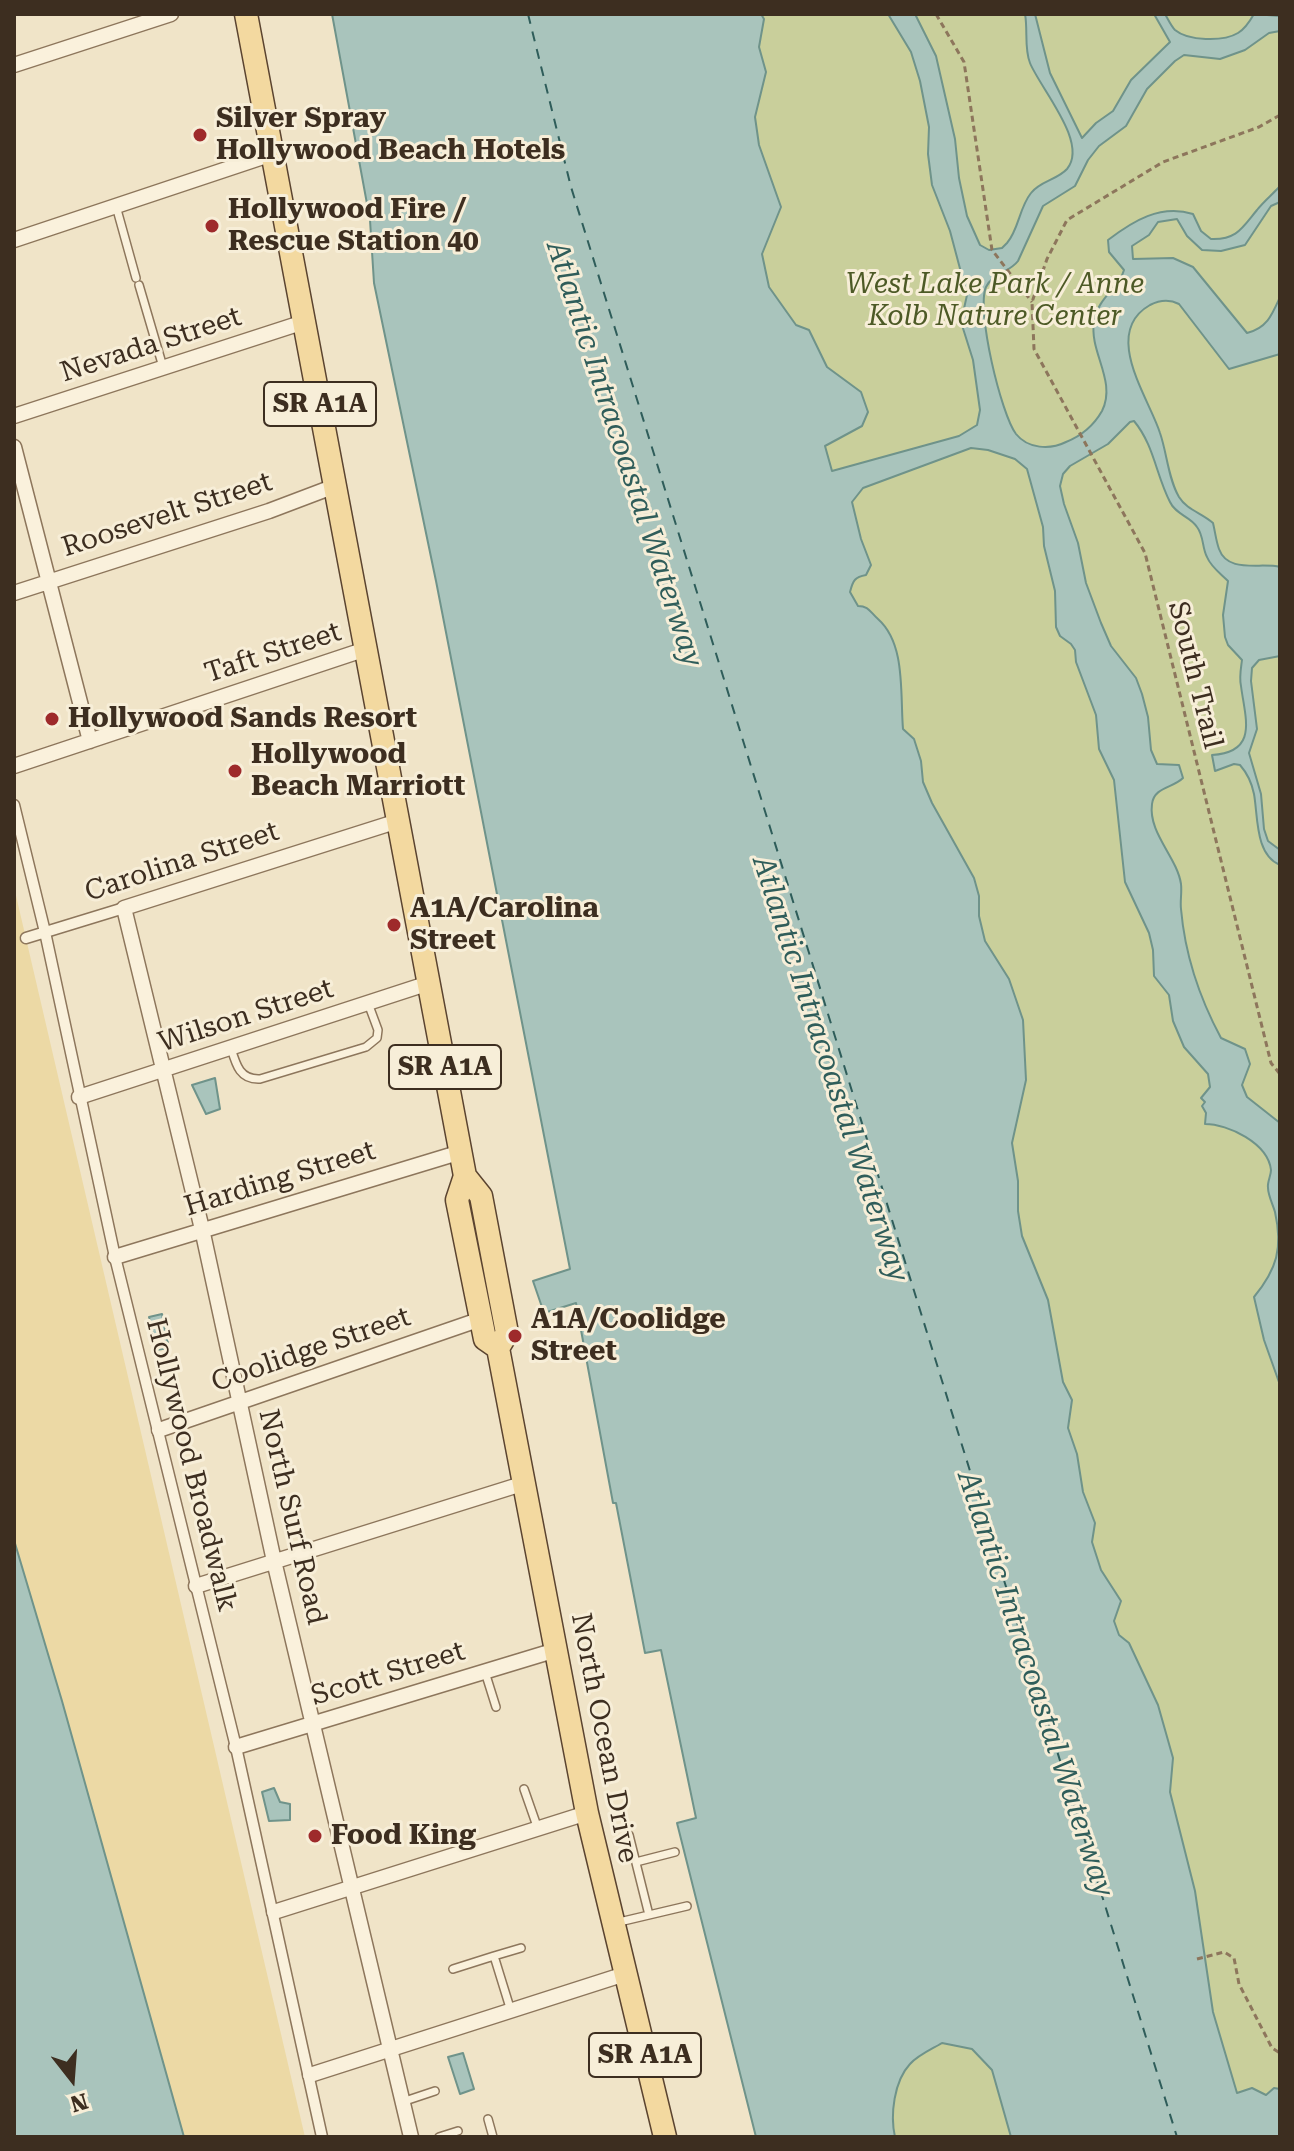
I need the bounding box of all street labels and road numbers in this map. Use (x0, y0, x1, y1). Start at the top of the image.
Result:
street label: Nevada Street (56, 300, 246, 390)
road number: SR A1A (264, 382, 376, 426)
street label: Roosevelt Street (58, 465, 276, 565)
street label: South Trail (1160, 598, 1230, 752)
street label: Taft Street (201, 615, 345, 691)
street label: Carolina Street (81, 815, 283, 909)
street label: Wilson Street (154, 972, 338, 1060)
road number: SR A1A (389, 1045, 501, 1089)
street label: Harding Street (181, 1134, 379, 1224)
street label: Coolidge Street (207, 1300, 415, 1400)
street label: Hollywood Broadwalk (138, 1315, 244, 1615)
street label: North Surf Road (251, 1406, 333, 1628)
street label: North Ocean Drive (563, 1610, 645, 1866)
street label: Scott Street (307, 1635, 469, 1713)
road number: SR A1A (589, 2033, 701, 2077)

